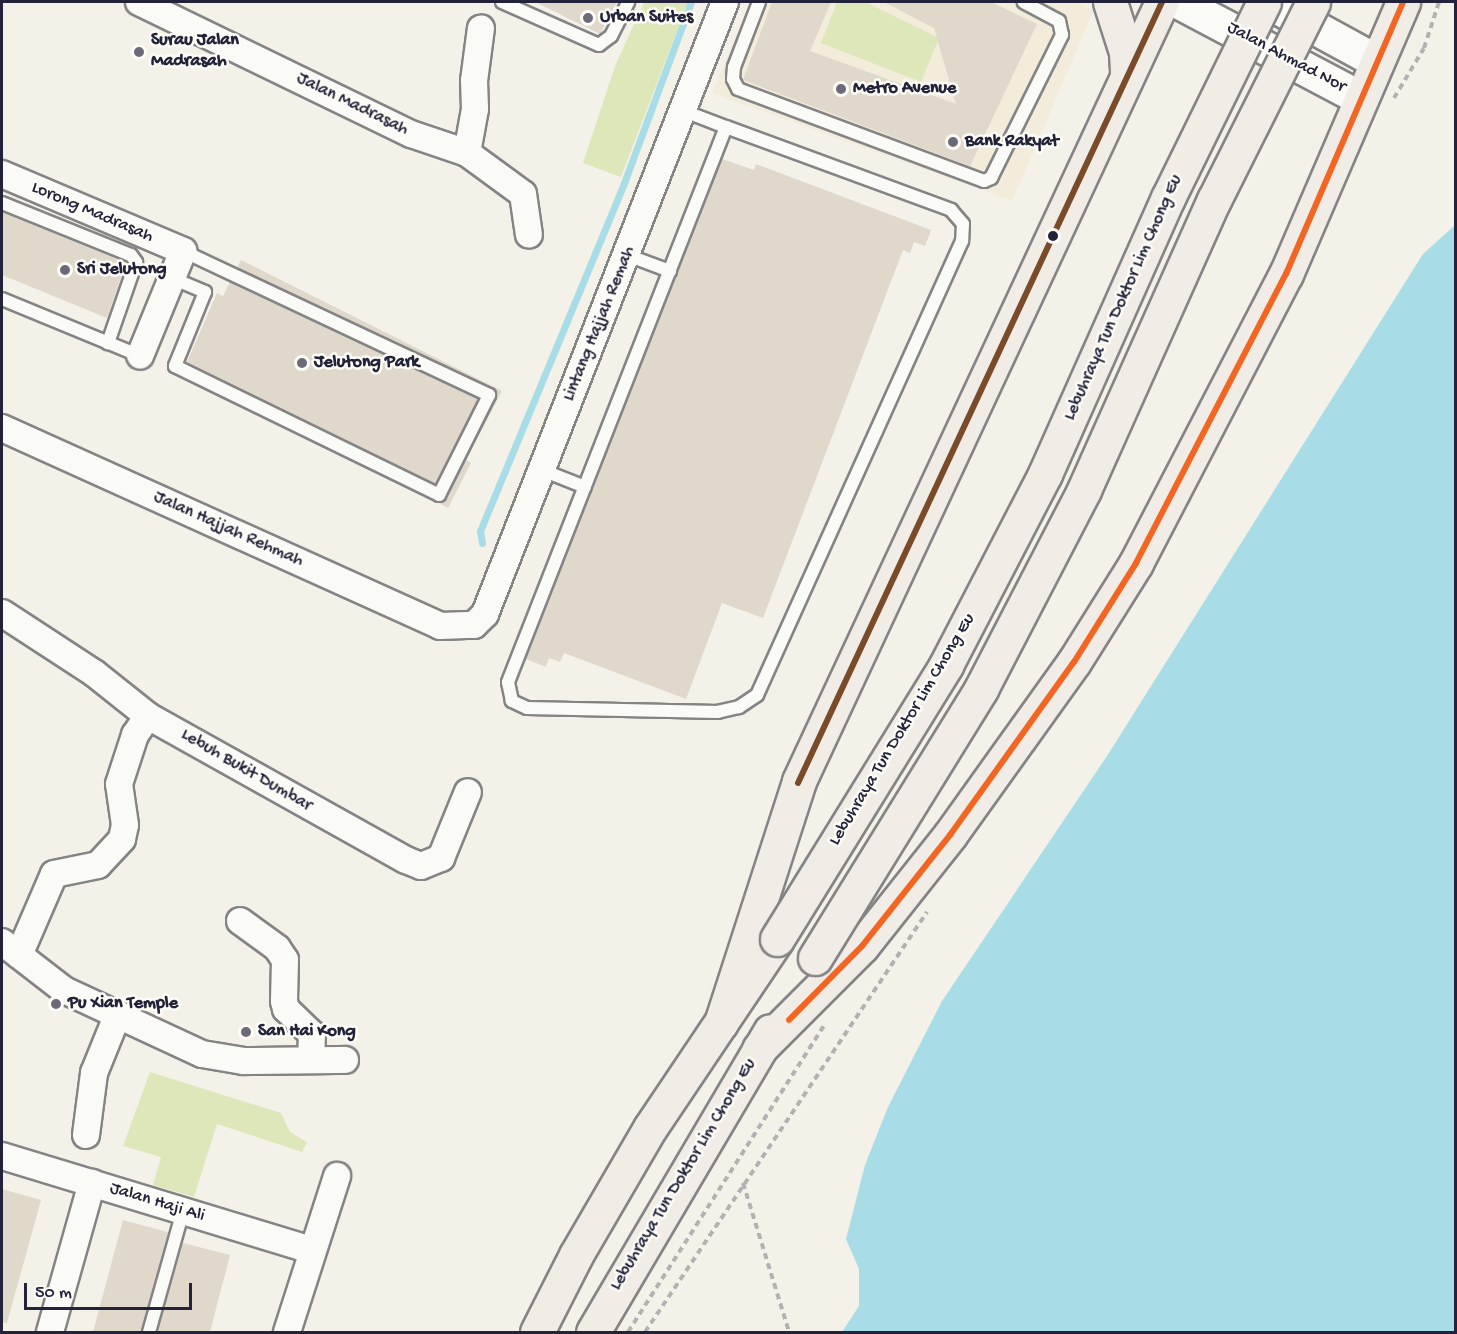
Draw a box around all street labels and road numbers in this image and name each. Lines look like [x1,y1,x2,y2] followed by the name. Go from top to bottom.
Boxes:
[1223,18,1349,98] street label: Jalan Ahmad Nor
[292,69,412,141] street label: Jalan Madrasah
[1060,172,1188,424] street label: Lebuhraya Tun Doktor Lim Chong Eu
[28,178,156,248] street label: Lorong Madrasah
[559,243,641,405] street label: Lintang Hajjah Remah
[150,487,306,573] street label: Jalan Hajjah Rehmah
[825,610,981,850] street label: Lebuhraya Tun Doktor Lim Chong Eu
[177,725,315,817] street label: Lebuh Bukit Dumbar
[606,1055,762,1295] street label: Lebuhraya Tun Doktor Lim Chong Eu
[107,1178,207,1228] street label: Jalan Haji Ali

